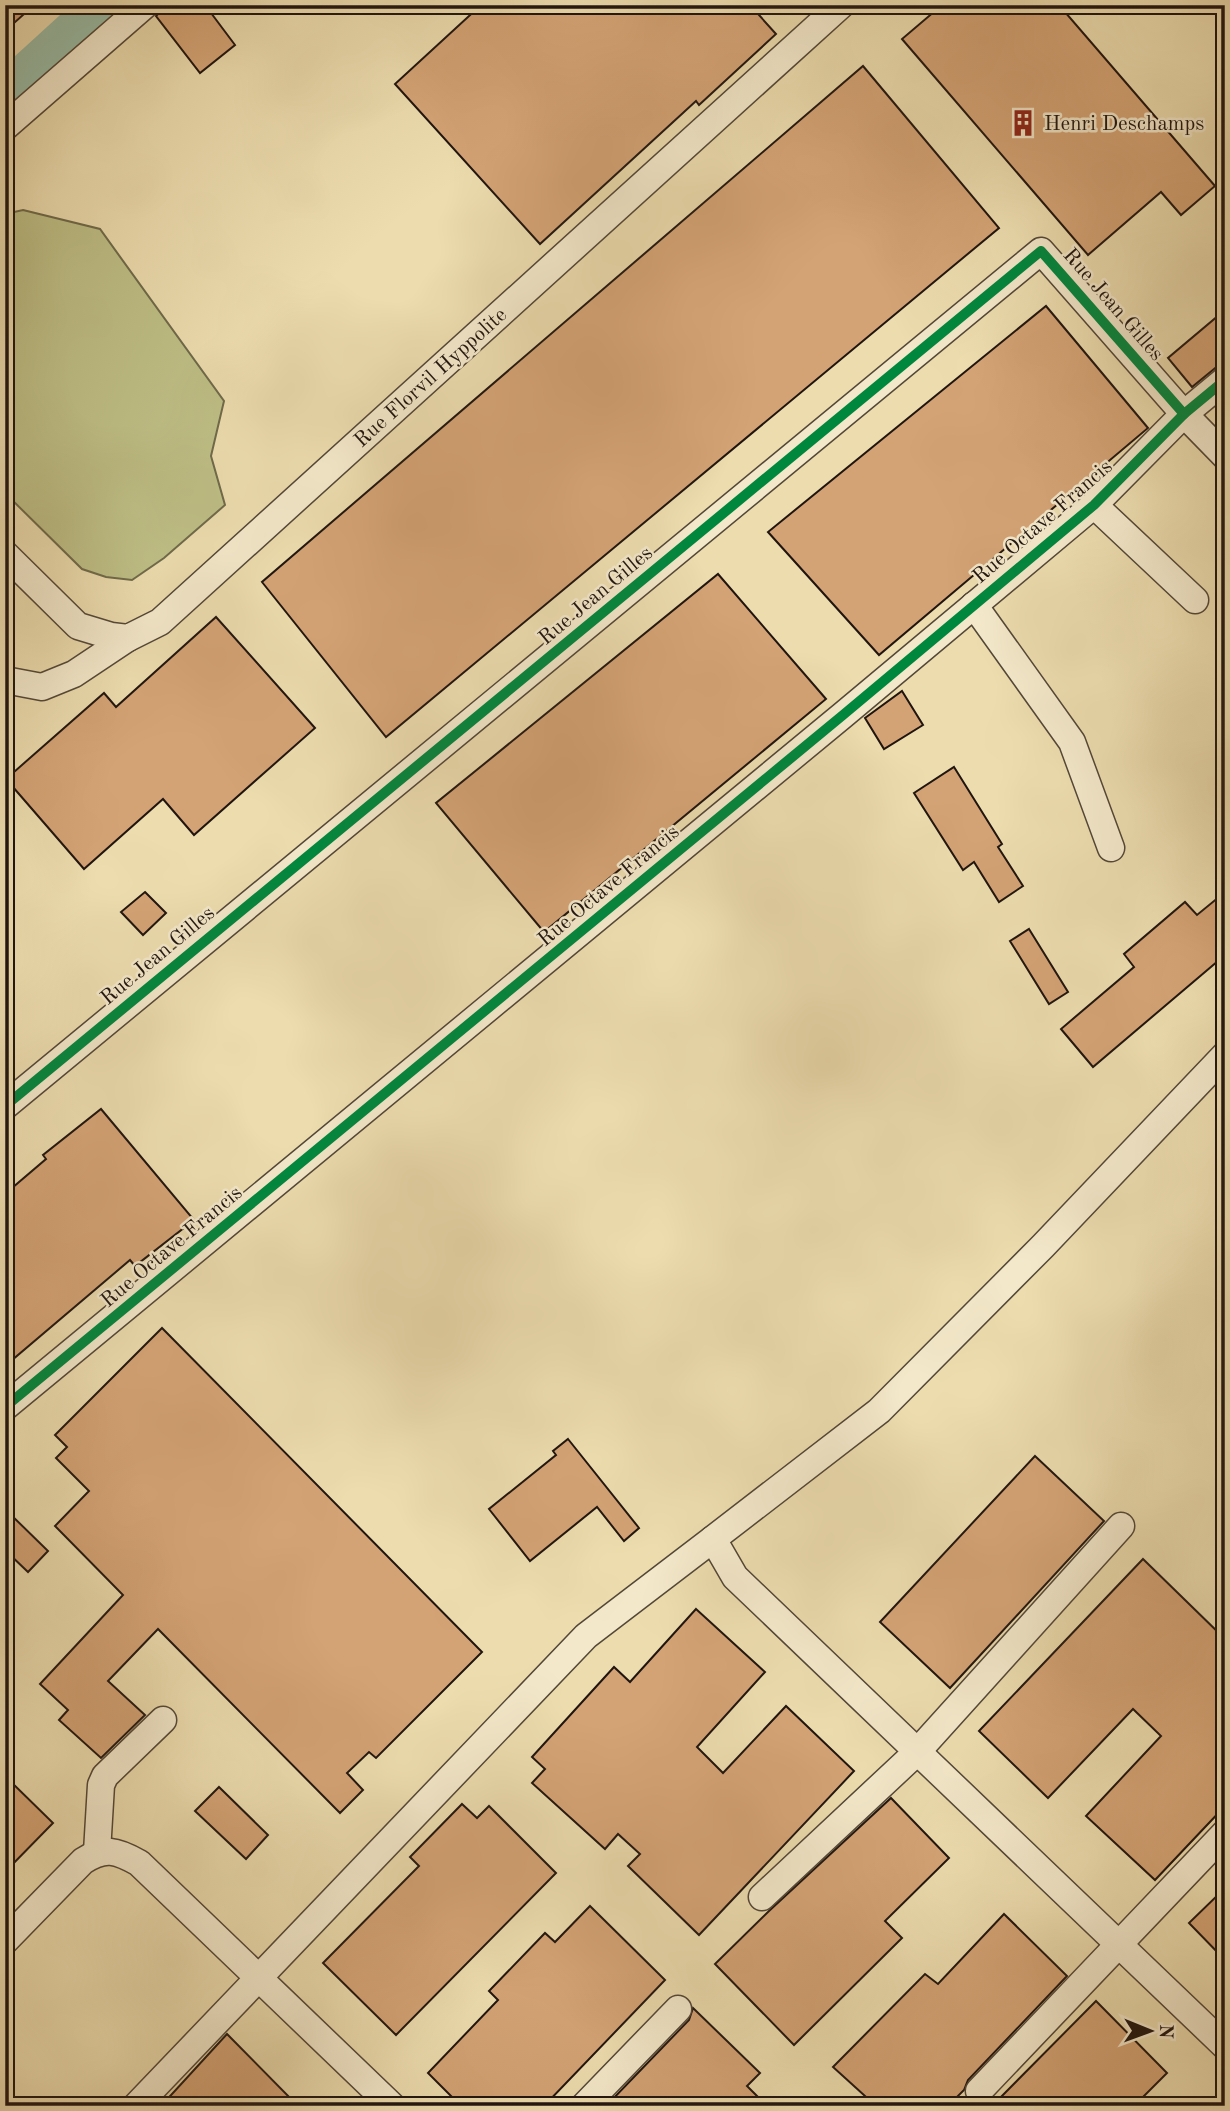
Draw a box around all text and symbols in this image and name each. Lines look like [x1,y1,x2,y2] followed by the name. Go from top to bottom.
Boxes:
[1008,108,1038,138] building icon: Henri Deschamps
[1044,114,1204,135] place label: Henri Deschamps
[1059,245,1167,365] street label: Rue Jean Gilles
[351,304,511,452] street label: Rue Florvil Hyppolite
[969,456,1117,588] street label: Rue Octave Francis
[535,543,657,650] street label: Rue Jean Gilles
[534,821,683,951] street label: Rue Octave Francis
[97,903,219,1010] street label: Rue Jean Gilles
[97,1182,246,1312] street label: Rue Octave Francis
[1114,1996,1184,2066] north arrow
[1155,2024,1174,2039] text: N

